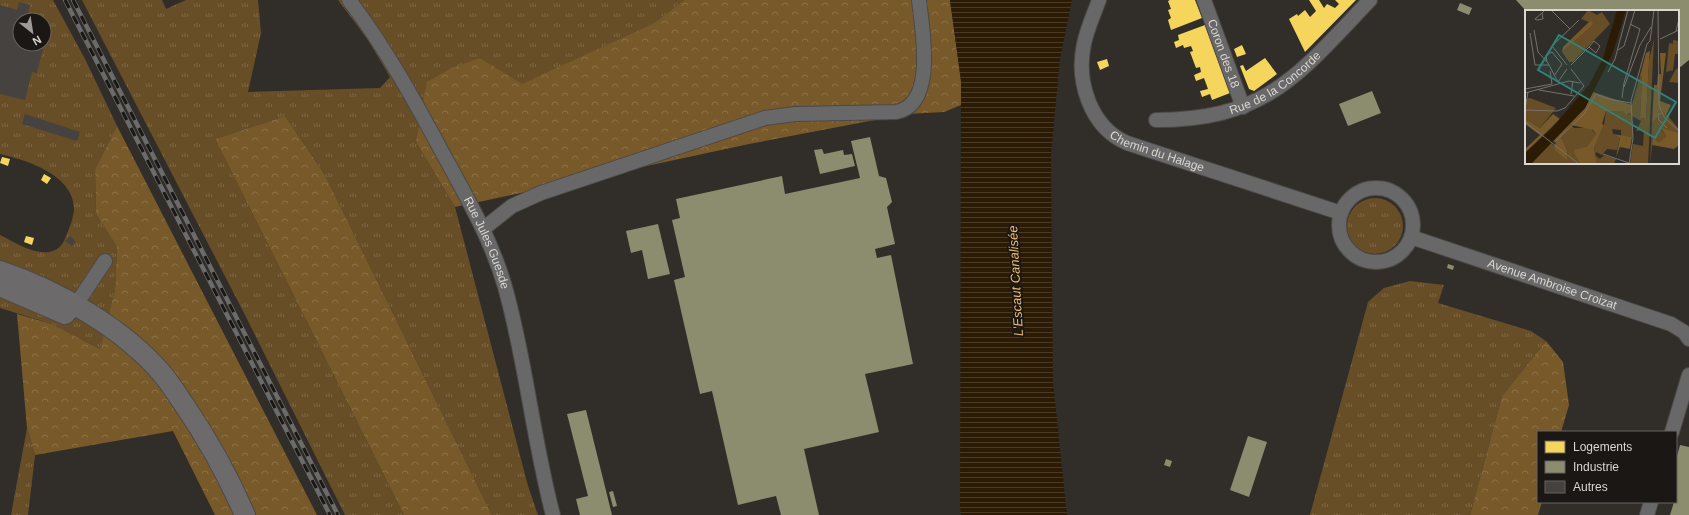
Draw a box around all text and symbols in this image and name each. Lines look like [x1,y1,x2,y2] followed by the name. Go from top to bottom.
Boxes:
[1525,10,1679,164] inset map
[12,12,52,52] north arrow
[1205,17,1243,90] street label: Coron des 18
[31,33,43,48] text: N
[1228,48,1324,117] street label: Rue de la Concorde
[1107,128,1206,175] street label: Chemin du Halage
[461,195,512,291] street label: Rue Jules Guesde
[1005,225,1026,337] water label: L'Escaut Canalisée
[1486,256,1619,313] street label: Avenue Ambroise Croizat
[1537,431,1677,503] legend
[1573,440,1632,454] text: Logements
[1573,460,1619,474] text: Industrie
[1573,480,1608,494] text: Autres

